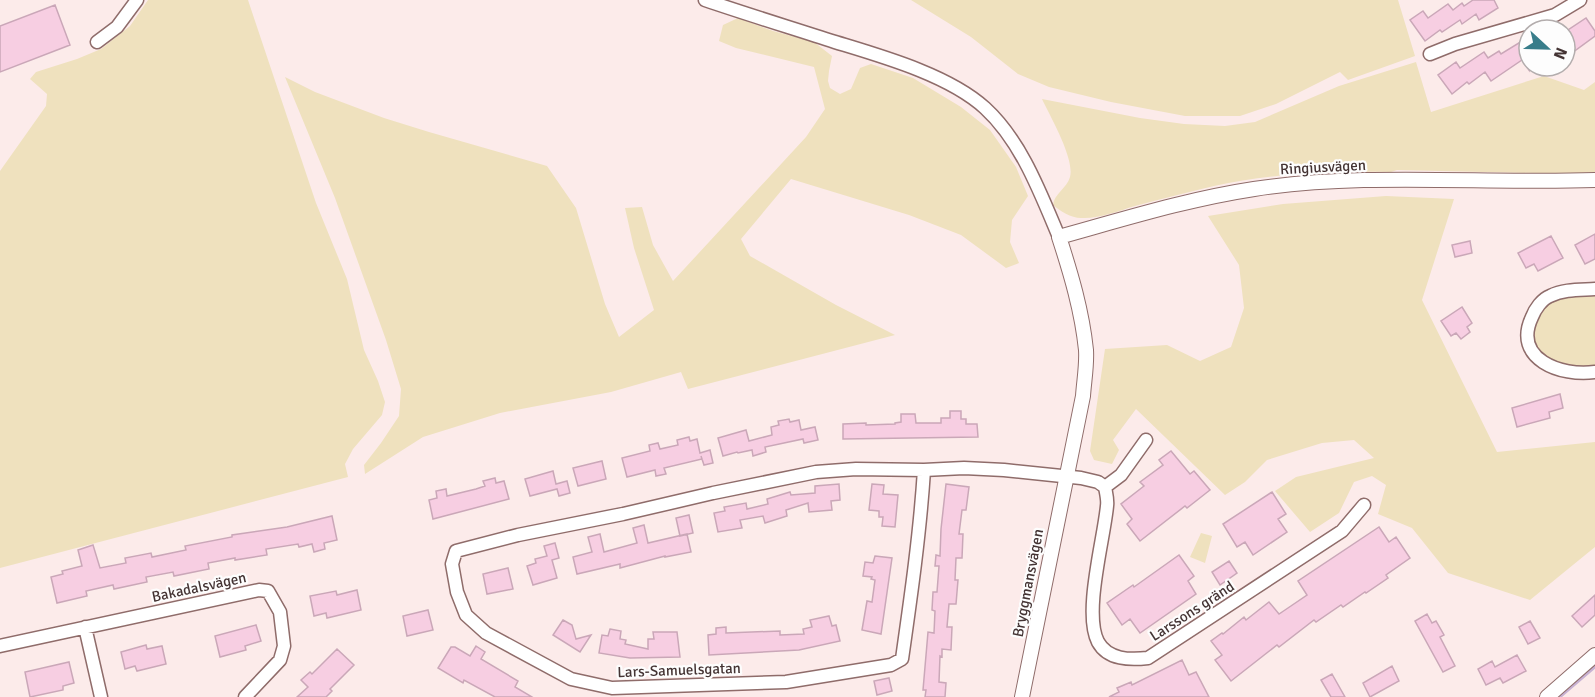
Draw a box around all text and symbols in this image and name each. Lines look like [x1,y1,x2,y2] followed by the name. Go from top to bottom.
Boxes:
[1517,18,1577,78] north arrow
[1549,44,1571,62] text: N
[1280,156,1366,178] street label: Ringiusvägen
[1009,527,1047,639] street label: Bryggmansvägen
[150,568,248,606] street label: Bakadalsvägen
[1146,577,1238,645] street label: Larssons gränd
[617,659,741,681] street label: Lars-Samuelsgatan

